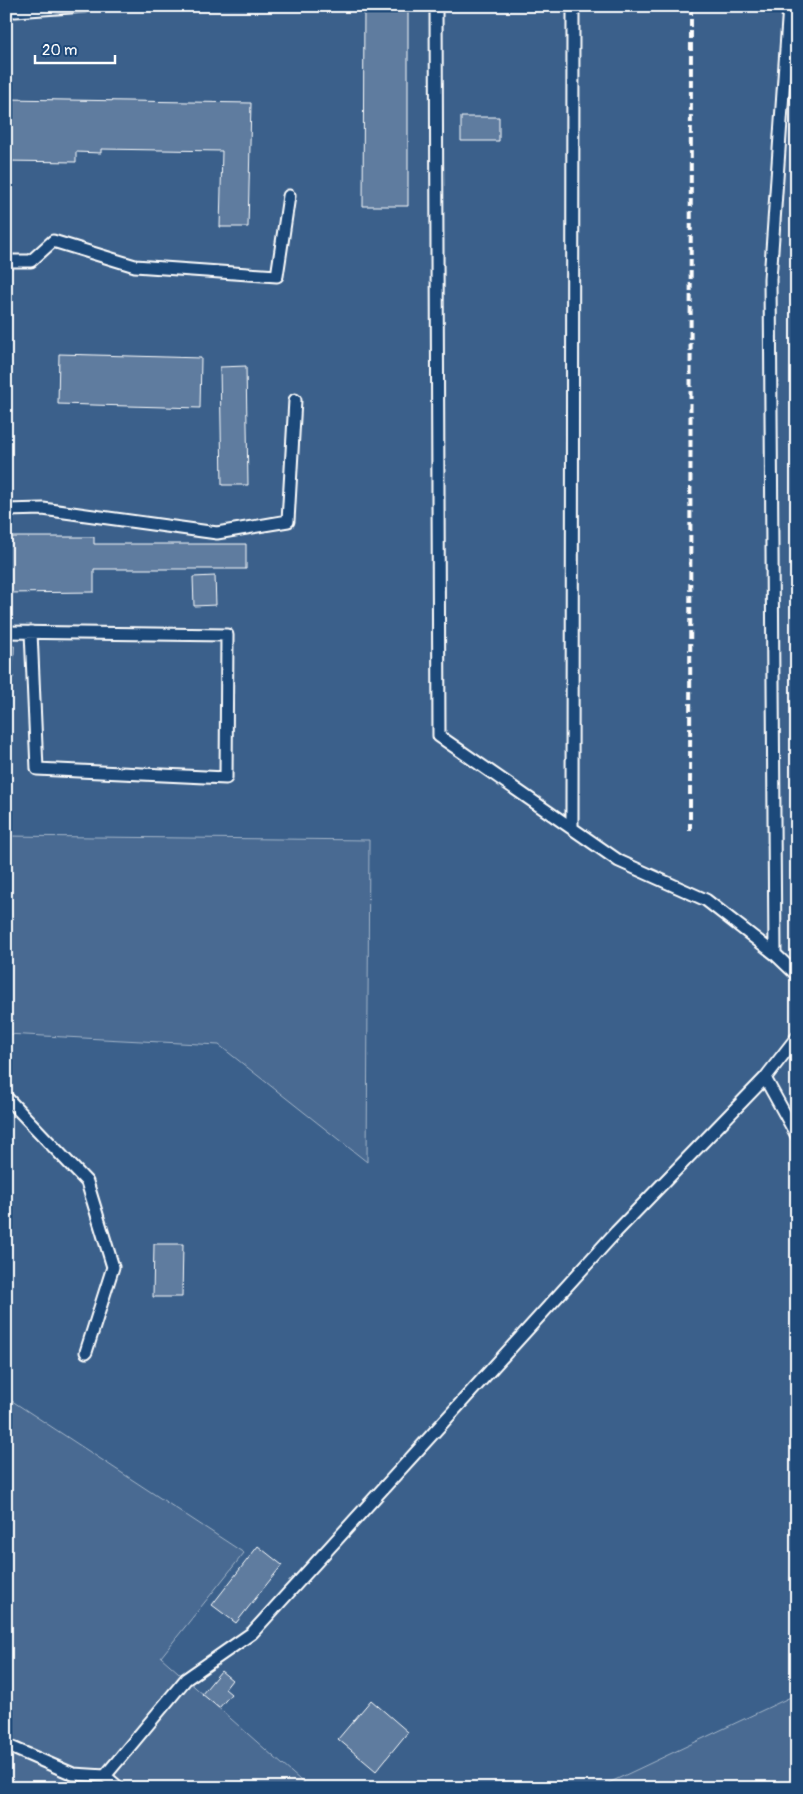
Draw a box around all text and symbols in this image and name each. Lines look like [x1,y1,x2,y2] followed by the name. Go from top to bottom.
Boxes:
[35,32,115,64] scale bar
[42,41,77,60] text: 20 m

